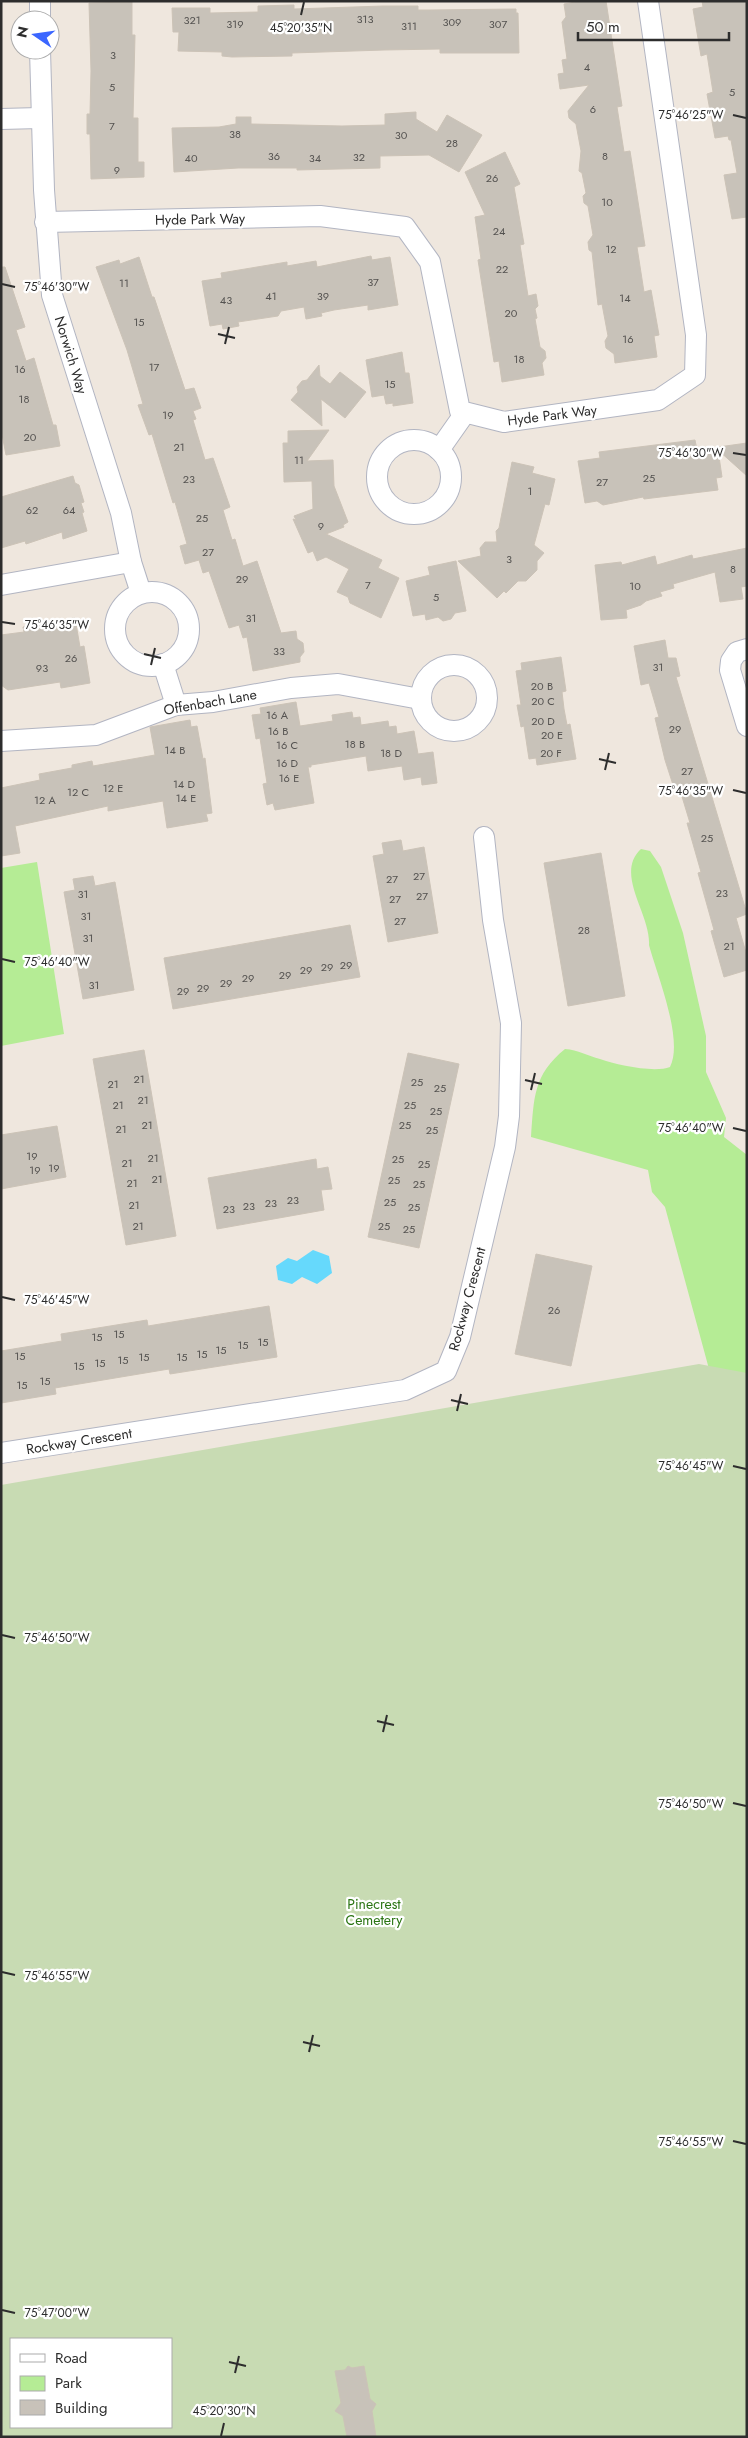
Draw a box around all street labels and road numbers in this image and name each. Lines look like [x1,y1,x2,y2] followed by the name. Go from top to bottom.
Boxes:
[155,208,246,230] street label: Hyde Park Way
[50,314,93,397] street label: Norwich Way
[506,399,599,430] street label: Hyde Park Way
[162,684,258,720] street label: Offenbach Lane
[444,1244,491,1353] street label: Rockway Crescent
[25,1423,134,1459] street label: Rockway Crescent

